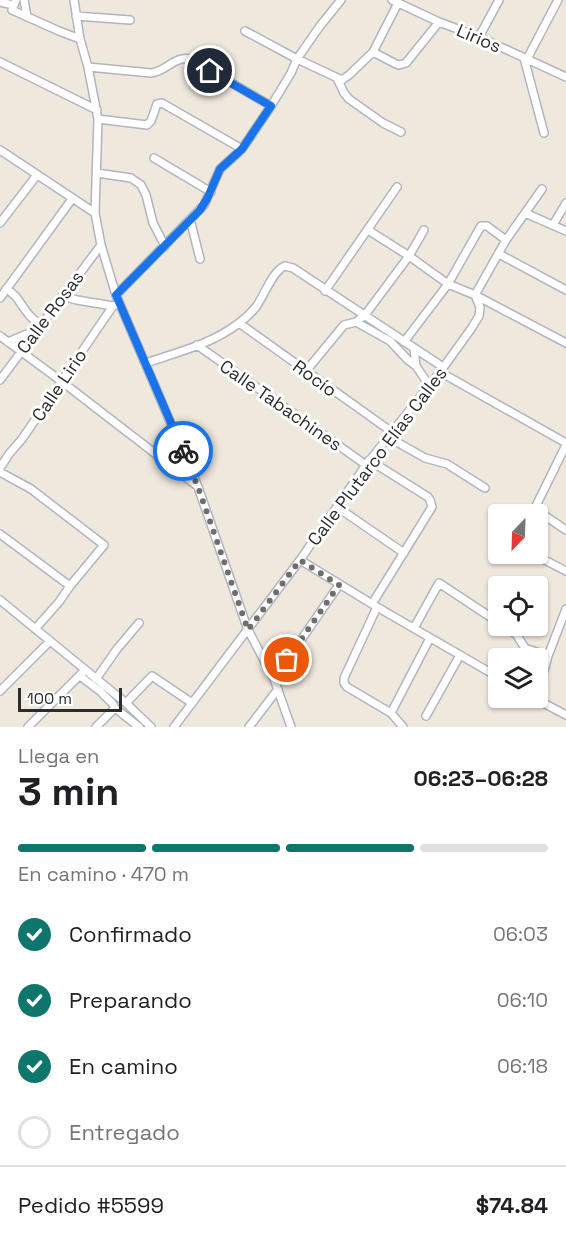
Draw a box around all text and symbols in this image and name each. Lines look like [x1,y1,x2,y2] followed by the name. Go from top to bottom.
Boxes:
[453,18,505,58] street label: Lirios
[184,45,235,96] pin
[193,54,226,87] icon: home
[11,266,89,358] street label: Calle Rosas
[26,344,92,426] street label: Calle Lirio
[215,354,347,456] street label: Calle Tabachines
[289,354,341,402] street label: Rocío
[302,362,452,550] street label: Calle Plutarco Elías Calles
[153,421,213,481] courier
[167,435,200,468] icon: bike
[488,504,548,564] north arrow
[488,504,548,708] map controls
[488,576,548,636] button: locate
[261,634,312,685] pin
[270,643,303,676] icon: bag
[488,648,548,708] button: layers
[18,685,122,712] scale bar
[27,688,72,709] text: 100 m
[18,743,99,769] text: Llega en
[414,764,548,792] text: 06:23–06:28
[18,767,119,816] text: 3 min
[18,861,189,887] text: En camino · 470 m
[18,918,51,951] icon: check
[69,920,192,948] text: Confirmado
[493,921,548,947] text: 06:03
[18,984,51,1017] icon: check
[69,986,192,1014] text: Preparando
[497,987,548,1013] text: 06:10
[18,1050,51,1083] icon: check
[69,1052,178,1080] text: En camino
[497,1053,548,1079] text: 06:18
[69,1118,180,1146] text: Entregado
[18,1191,164,1219] text: Pedido #5599
[476,1191,548,1219] text: $74.84

